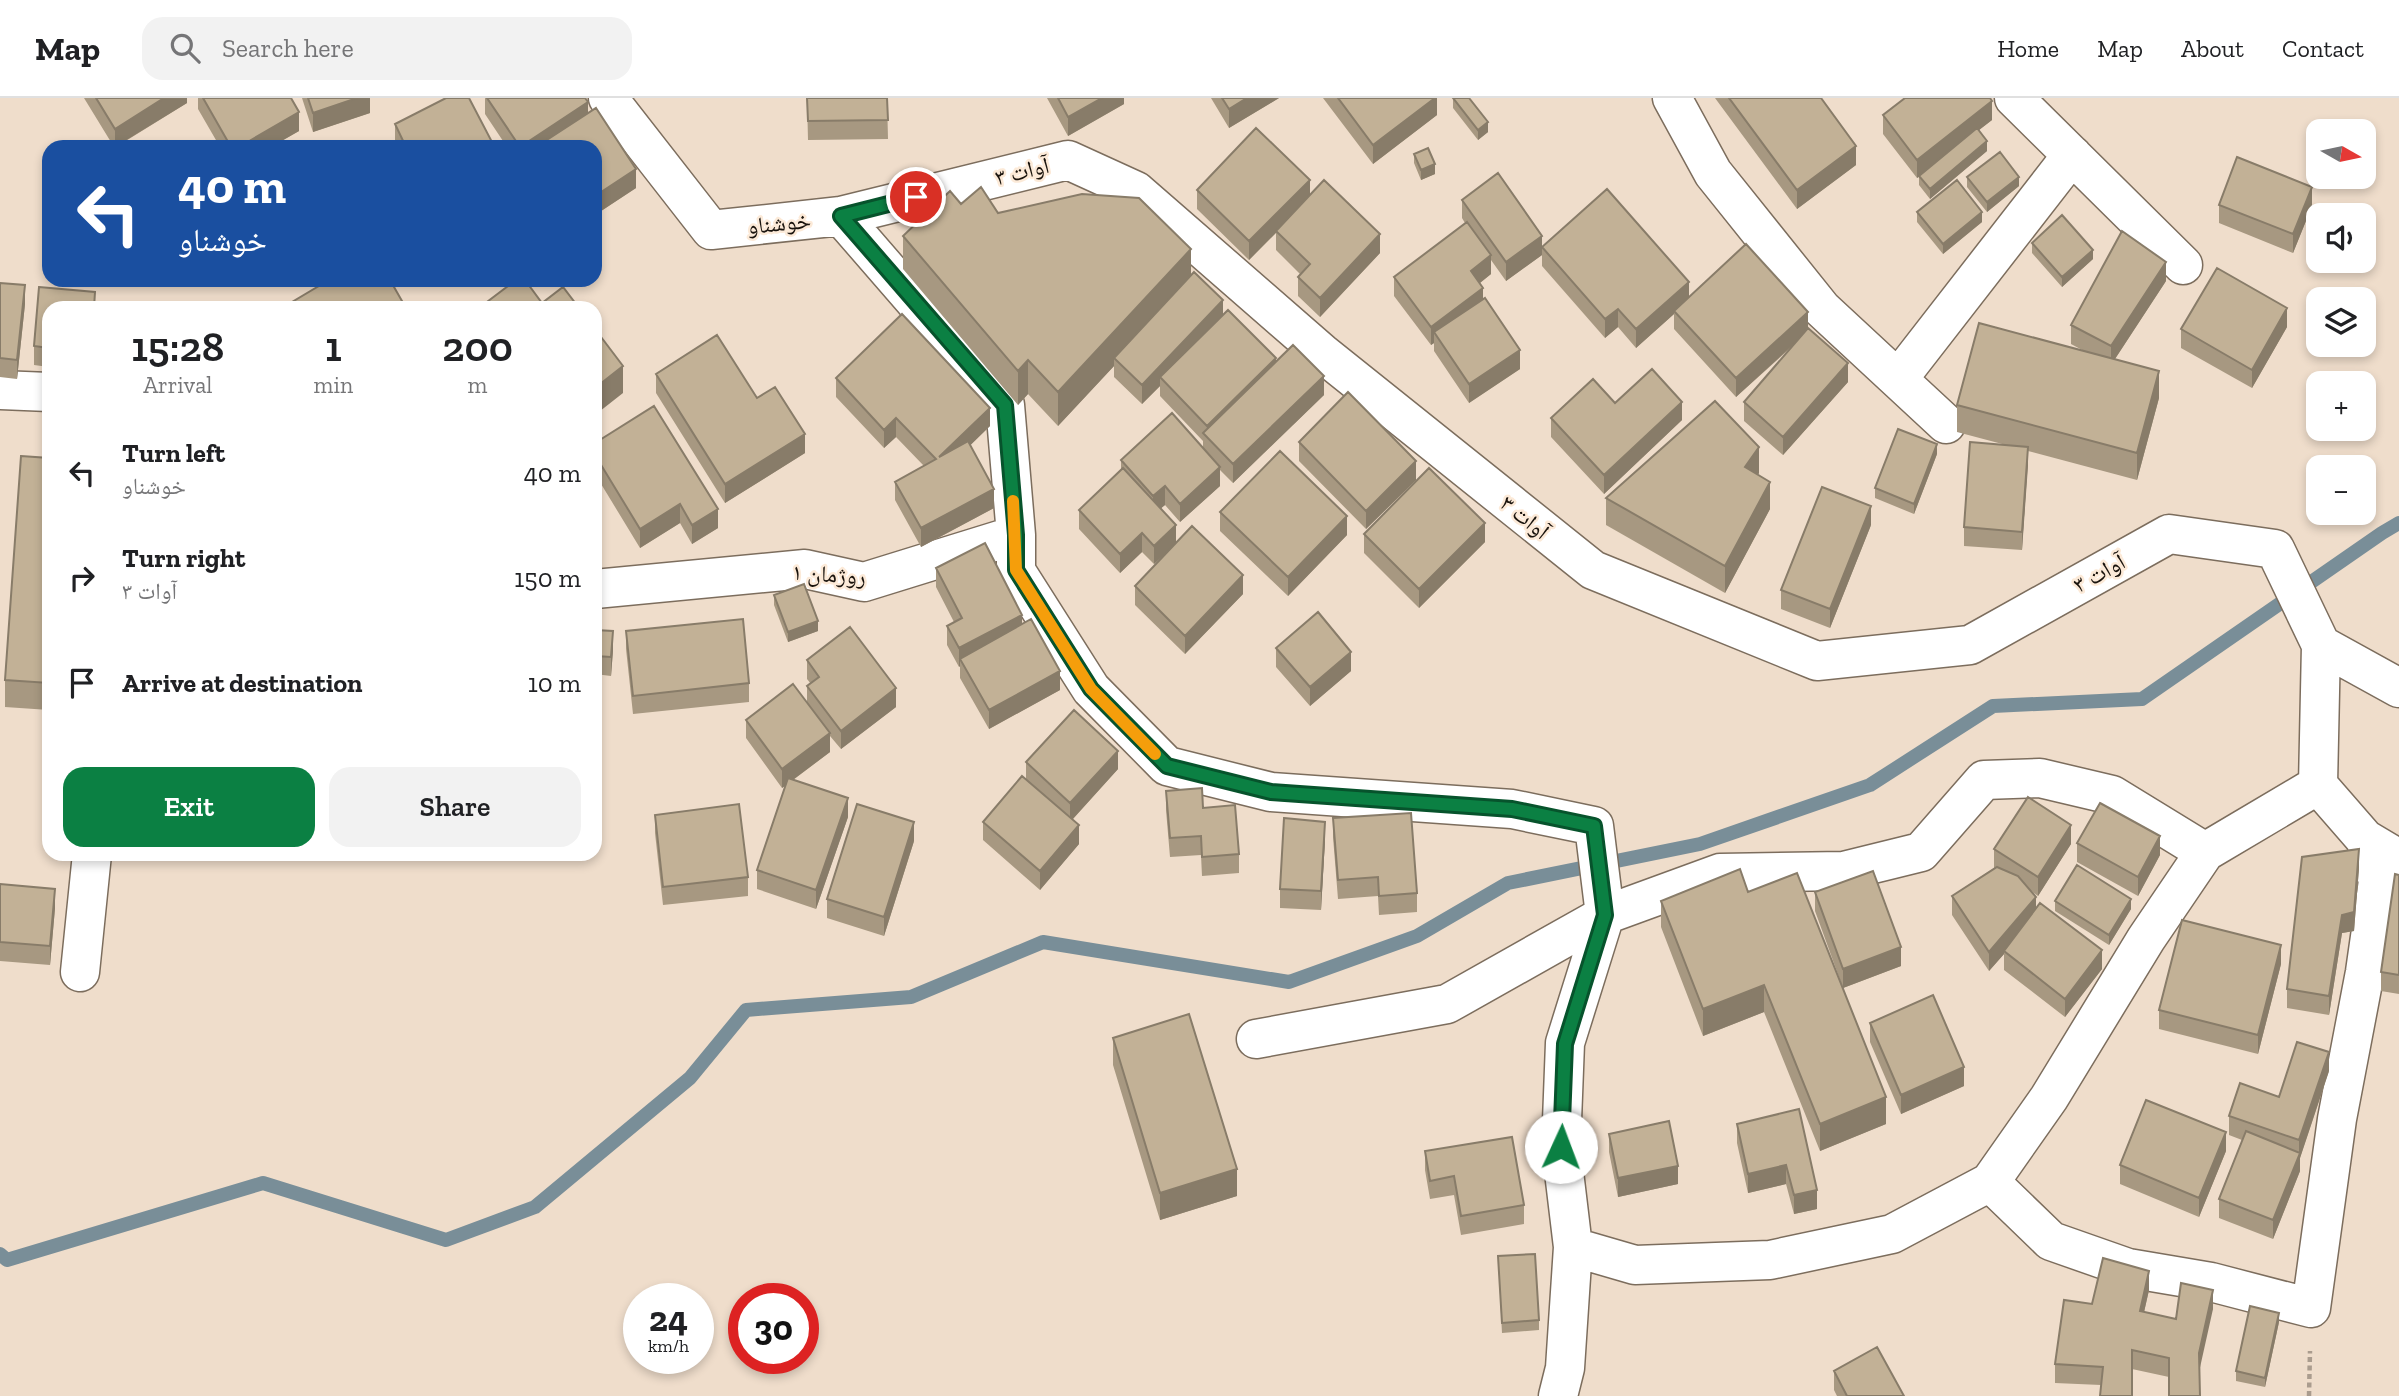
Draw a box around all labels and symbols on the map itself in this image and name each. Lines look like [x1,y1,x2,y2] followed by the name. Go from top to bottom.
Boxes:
[2306,119,2376,189] north arrow
[992,150,1053,191] street label: آوات ۳
[886,167,946,227] pin
[746,206,812,240] street label: خوشناو
[1495,489,1556,546] street label: آوات ۳
[2068,547,2131,599] street label: آوات ۳
[791,557,867,591] street label: روژمان ۱
[1524,1110,1598,1184] position arrow
[728,1283,819,1374] speed limit sign: 30

